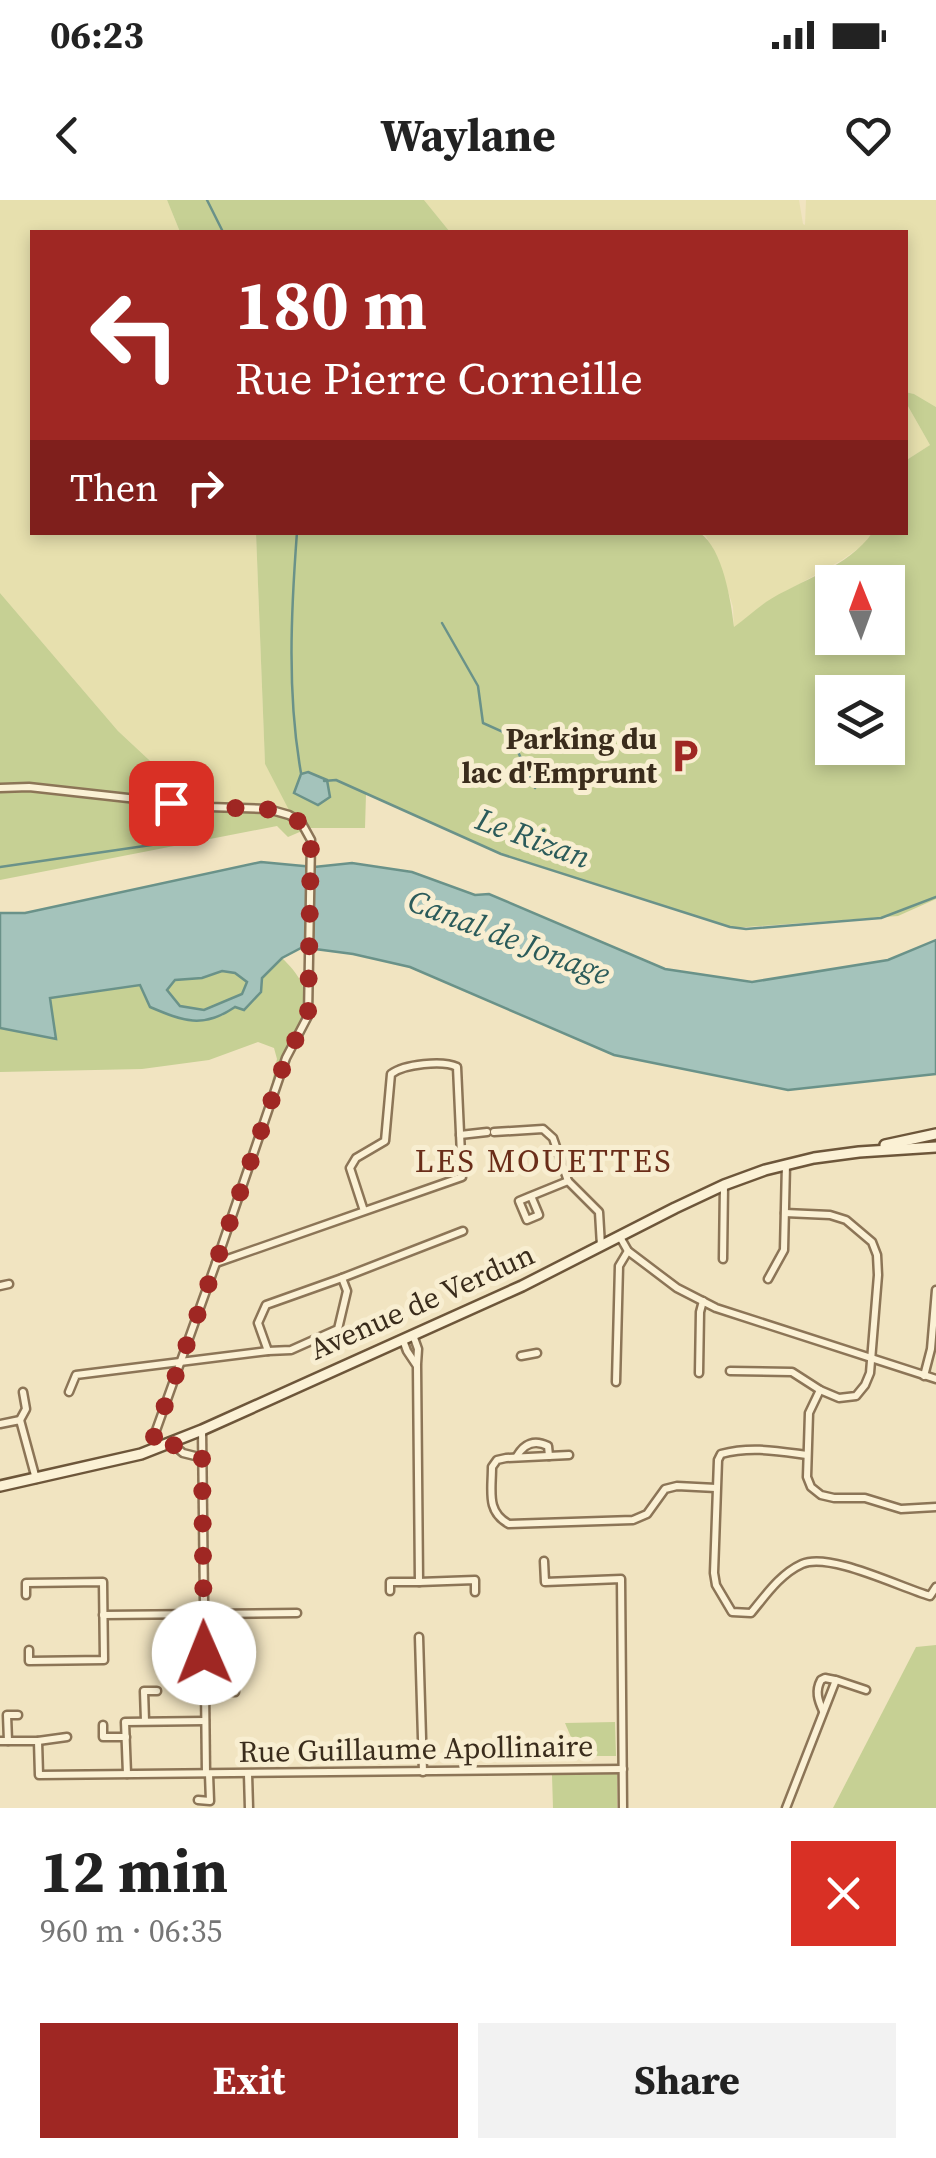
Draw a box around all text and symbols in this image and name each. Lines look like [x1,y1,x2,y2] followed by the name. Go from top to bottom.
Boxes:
[50,9,144,61] text: 06:23
[380,104,556,166] text: Waylane
[40,108,95,163] icon: back
[841,108,896,163] icon: heart
[235,256,427,352] text: 180 m
[70,270,200,400] icon: left
[235,347,643,409] text: Rue Pierre Corneille
[178,460,233,515] icon: right
[70,462,158,514] text: Then
[815,565,905,655] north arrow
[815,565,905,765] map controls
[815,675,905,765] button: layers
[461,718,657,793] place label: Parking du lac d'Emprunt
[666,737,704,775] parking icon: Parking du lac d'Emprunt
[129,761,214,846] pin
[144,776,199,831] icon: arrive
[469,797,596,879] water label: Le Rizan
[402,878,616,996] water label: Canal de Jonage
[415,1139,673,1183] district label: LES MOUETTES
[303,1234,541,1369] street label: Avenue de Verdun
[152,1601,256,1705] position arrow
[238,1725,594,1772] street label: Rue Guillaume Apollinaire
[40,1830,228,1912] text: 12 min
[791,1841,896,1946] button: close
[40,1909,222,1953] text: 960 m · 06:35
[40,2023,458,2138] button: Exit
[478,2023,896,2138] button: Share

